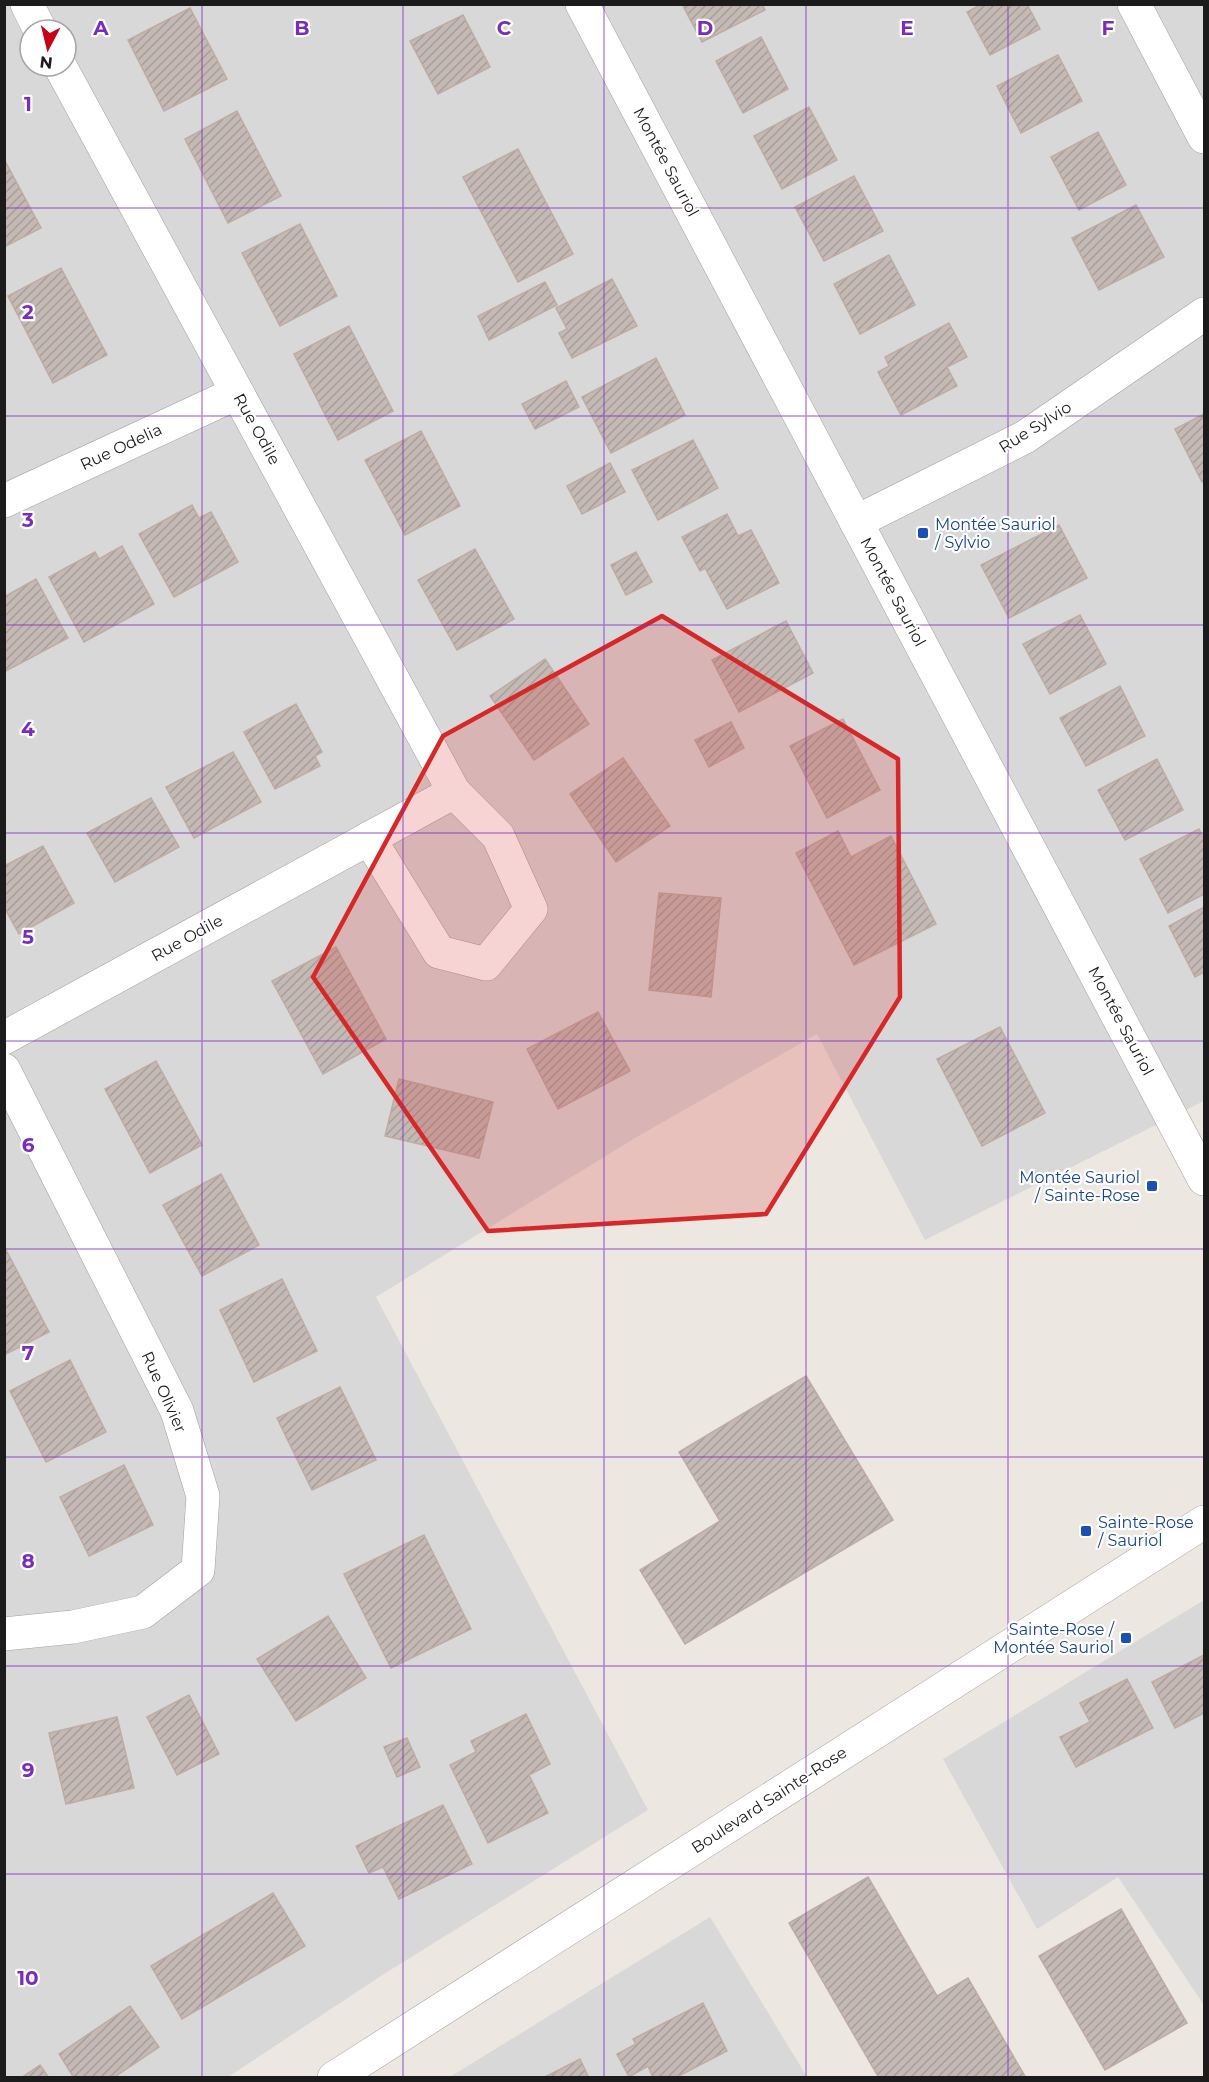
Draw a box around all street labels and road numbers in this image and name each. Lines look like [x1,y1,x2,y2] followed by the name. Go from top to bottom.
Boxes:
[629,104,703,220] street label: Montée Sauriol
[230,390,284,468] street label: Rue Odile
[995,397,1075,457] street label: Rue Sylvio
[77,420,165,474] street label: Rue Odelia
[856,534,930,650] street label: Montée Sauriol
[148,911,226,965] street label: Rue Odile
[1084,963,1158,1079] street label: Montée Sauriol
[138,1348,190,1436] street label: Rue Olivier
[688,1743,850,1857] street label: Boulevard Sainte-Rose

